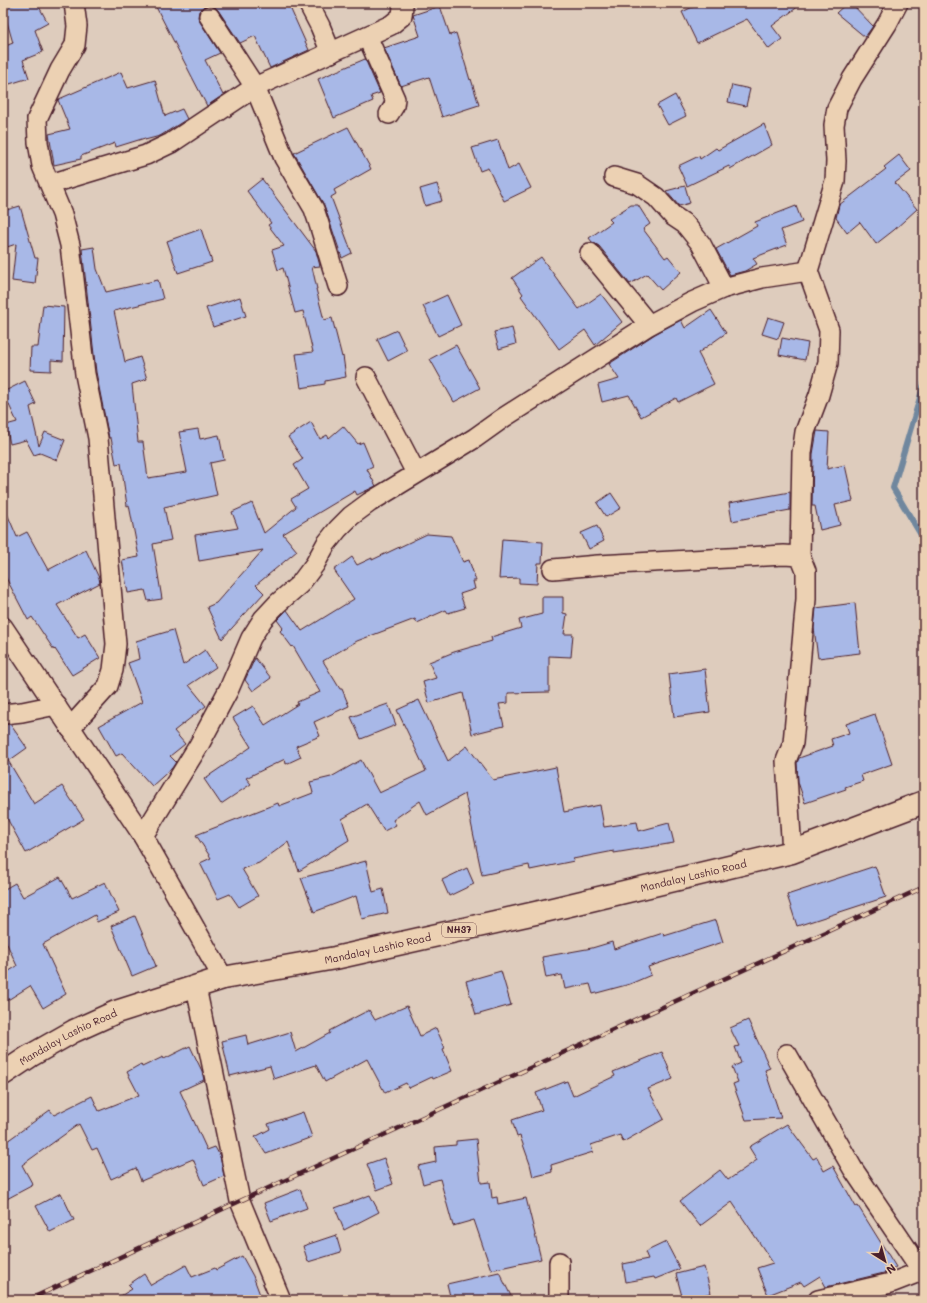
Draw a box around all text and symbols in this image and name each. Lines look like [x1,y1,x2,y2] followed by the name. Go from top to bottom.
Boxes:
[639,856,748,895] street label: Mandalay Lashio Road
[442,923,476,937] road number: NH37
[323,930,432,967] street label: Mandalay Lashio Road
[16,1006,119,1068] street label: Mandalay Lashio Road
[865,1241,905,1281] north arrow
[883,1261,899,1278] text: N

